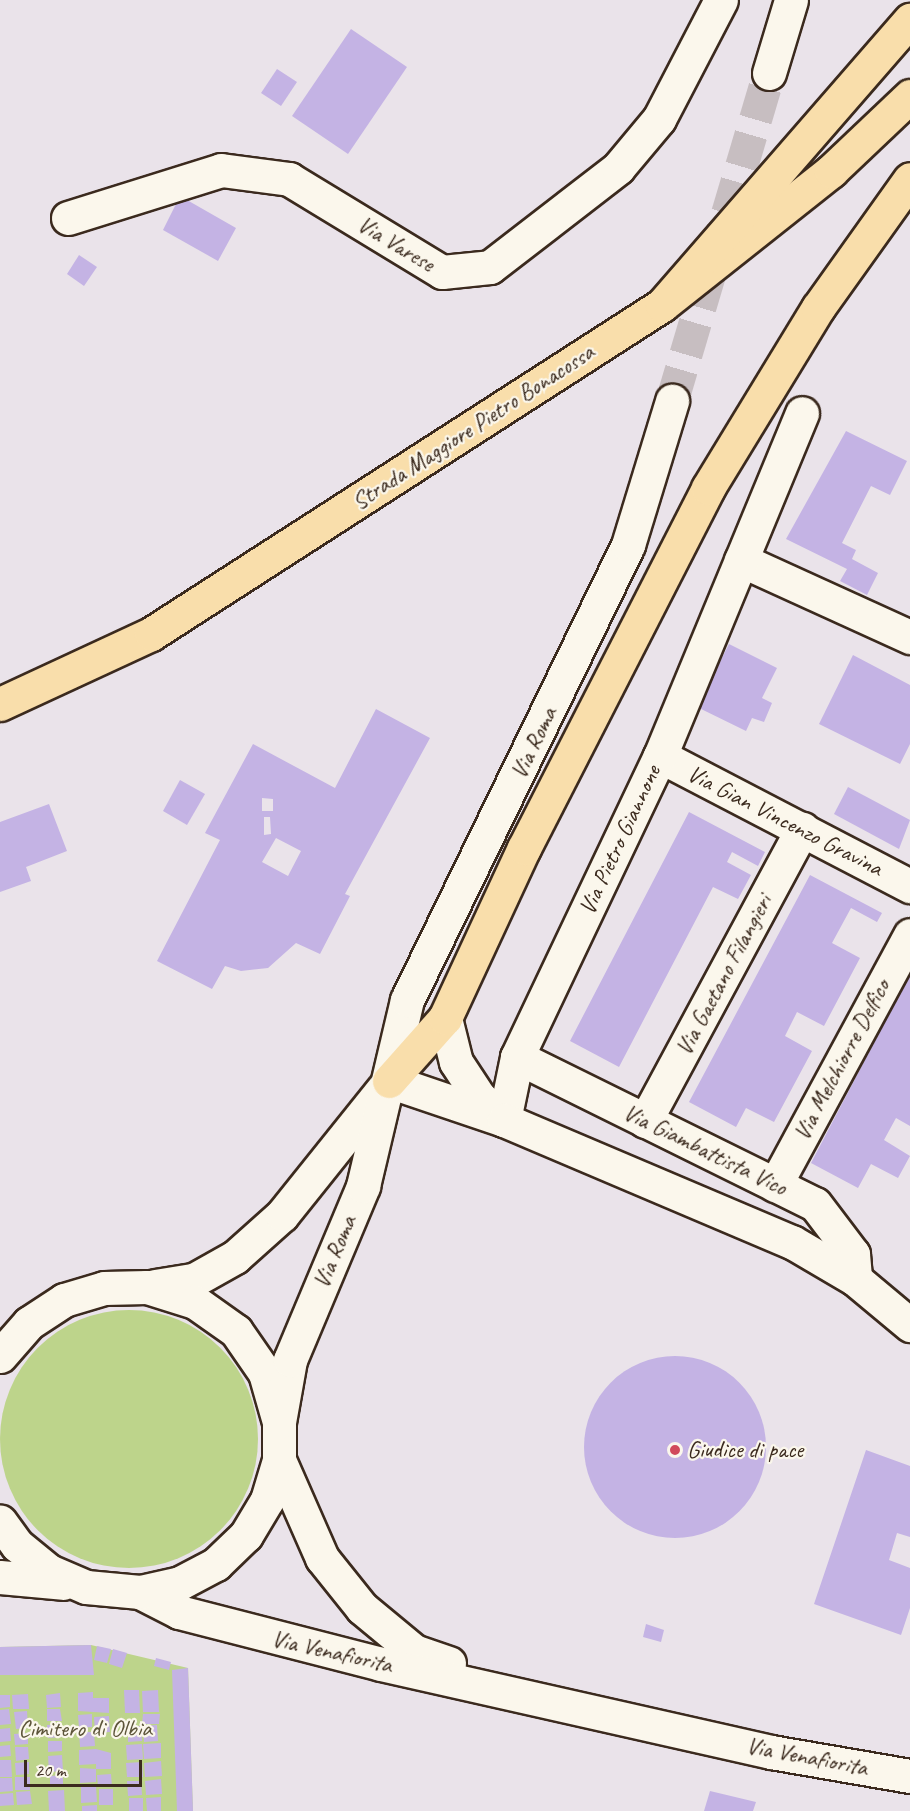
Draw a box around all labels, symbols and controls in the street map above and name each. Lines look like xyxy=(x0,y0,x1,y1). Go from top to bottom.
street label: Via Varese xyxy=(352,210,440,278)
street label: Strada Maggiore Pietro Bonacossa xyxy=(346,338,600,516)
street label: Via Roma xyxy=(504,703,564,783)
street label: Via Gian Vincenzo Gravina xyxy=(683,760,887,882)
street label: Via Pietro Giannone xyxy=(573,761,667,919)
street label: Via Gaetano Filangieri xyxy=(669,889,779,1061)
street label: Via Melchiorre Delfico xyxy=(787,975,897,1145)
street label: Via Giambattista Vico xyxy=(619,1098,791,1202)
street label: Via Roma xyxy=(307,1211,363,1293)
place label: Giudice di pace xyxy=(687,1436,804,1464)
marker: Giudice di pace xyxy=(668,1443,682,1457)
street label: Via Venafiorita xyxy=(270,1624,394,1680)
park label: Cimitero di Olbia xyxy=(18,1715,152,1743)
street label: Via Venafiorita xyxy=(745,1731,869,1783)
scale bar xyxy=(27,1748,146,1786)
text: 20 m xyxy=(35,1759,66,1781)

